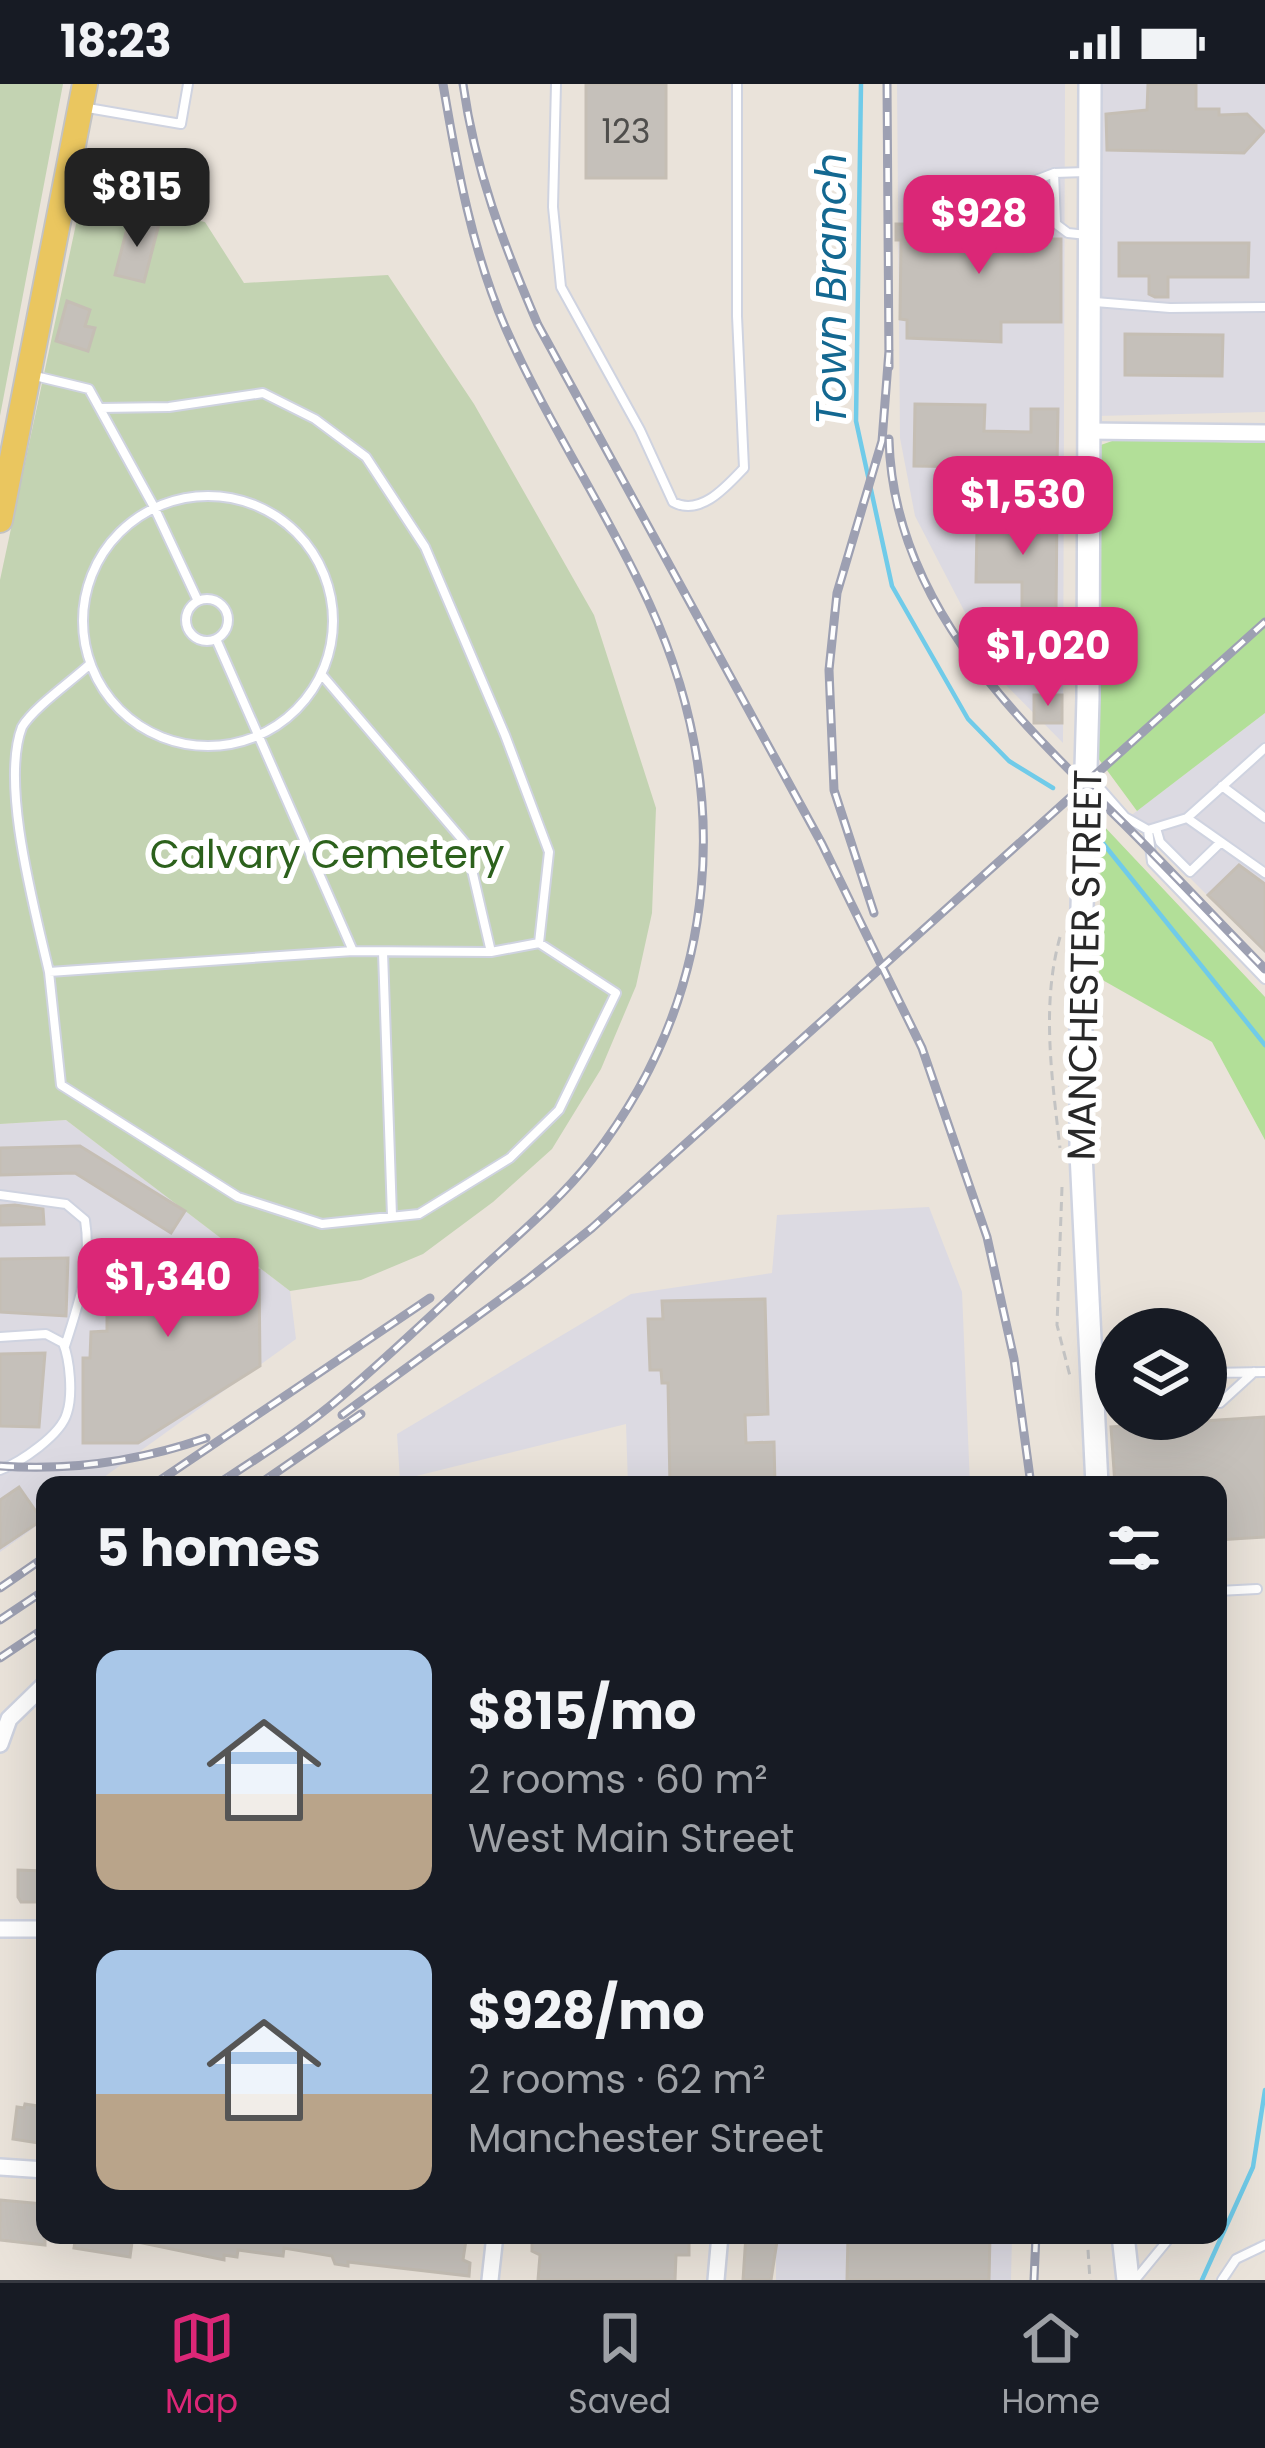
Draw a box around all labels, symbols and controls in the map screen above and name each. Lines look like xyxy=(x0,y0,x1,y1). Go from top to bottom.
text: 18:23 xyxy=(60,10,172,73)
house number: 123 xyxy=(602,108,650,155)
pin: $815 xyxy=(66,148,208,250)
water label: Town Branch xyxy=(802,153,861,425)
text: $815 xyxy=(92,159,182,214)
pin: $928 xyxy=(908,175,1050,277)
text: $928 xyxy=(930,186,1028,241)
pin: $1,530 xyxy=(925,456,1121,558)
text: $1,530 xyxy=(960,467,1086,522)
pin: $1,020 xyxy=(950,607,1146,709)
text: $1,020 xyxy=(986,618,1110,673)
street label: MANCHESTER STREET xyxy=(1054,769,1115,1161)
park label: Calvary Cemetery xyxy=(150,827,504,882)
pin: $1,340 xyxy=(70,1238,266,1340)
text: $1,340 xyxy=(105,1249,231,1304)
map controls xyxy=(1095,1308,1227,1440)
button: layers xyxy=(1095,1308,1227,1440)
text: 5 homes xyxy=(96,1512,321,1584)
icon: filters xyxy=(1101,1515,1167,1581)
text: $815/mo xyxy=(468,1675,697,1747)
icon: home xyxy=(192,1698,336,1842)
text: 2 rooms · 60 m² xyxy=(468,1752,768,1807)
text: West Main Street xyxy=(468,1811,794,1866)
text: $928/mo xyxy=(468,1975,705,2047)
icon: home xyxy=(192,1998,336,2142)
text: 2 rooms · 62 m² xyxy=(468,2052,766,2107)
text: Manchester Street xyxy=(468,2111,824,2166)
tab: Map xyxy=(165,2305,238,2427)
tab: Saved xyxy=(568,2305,671,2427)
tab: Home xyxy=(1001,2305,1100,2427)

